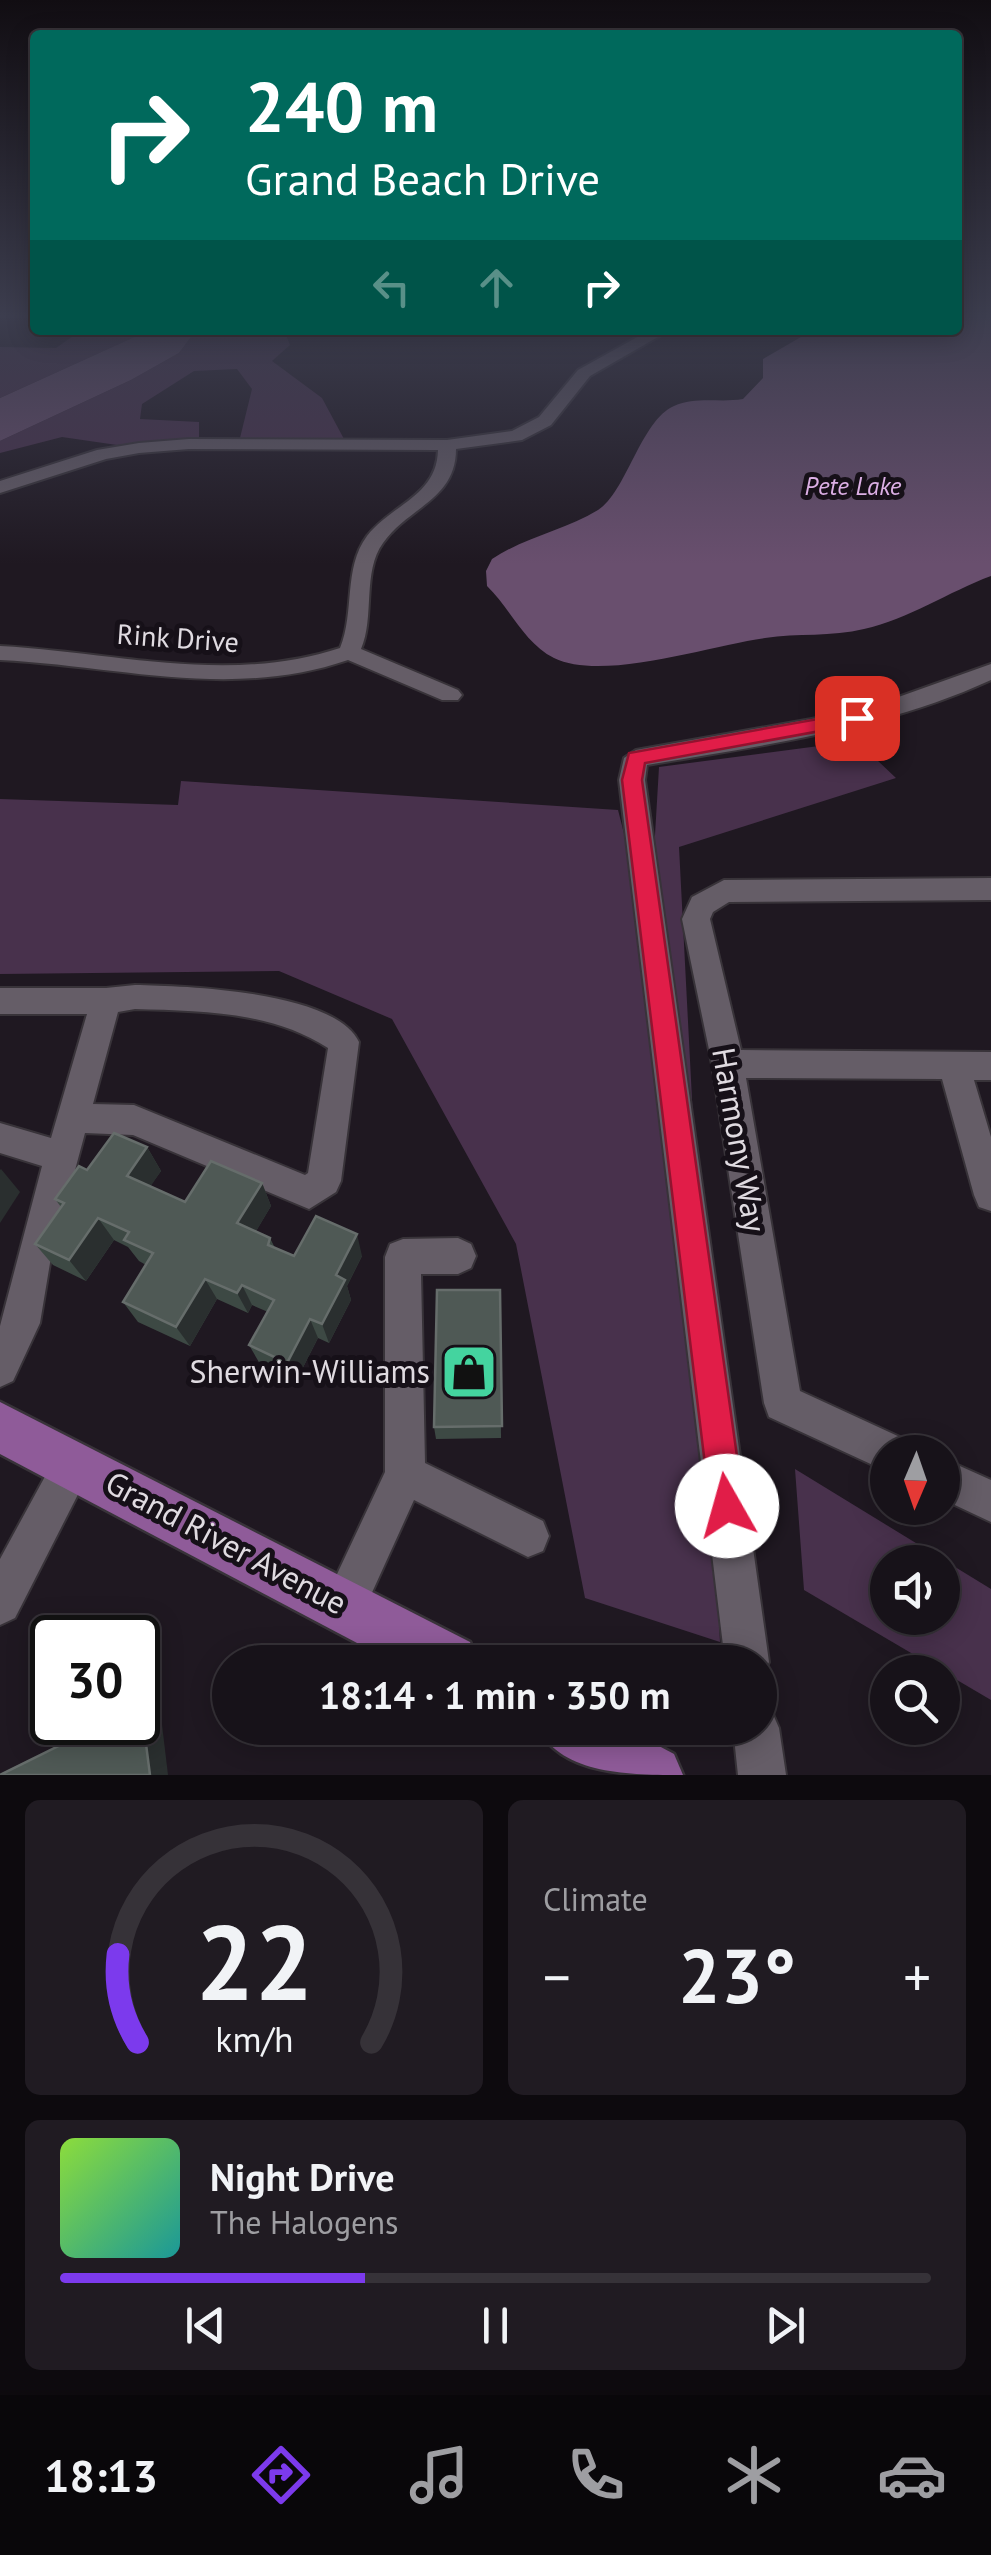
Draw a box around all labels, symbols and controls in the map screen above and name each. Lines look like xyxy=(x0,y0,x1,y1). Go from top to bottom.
text: 240 m xyxy=(245,61,438,151)
icon: right xyxy=(80,70,210,200)
text: Grand Beach Drive xyxy=(245,149,600,207)
icon: left xyxy=(364,260,419,315)
icon: ahead xyxy=(469,260,524,315)
icon: right xyxy=(574,260,629,315)
water label: Pete Lake xyxy=(805,470,902,502)
street label: Rink Drive xyxy=(116,615,240,660)
pin xyxy=(815,676,900,761)
icon: arrive xyxy=(830,691,885,746)
street label: Harmony Way xyxy=(703,1044,777,1235)
shop icon: Sherwin-Williams xyxy=(439,1342,499,1402)
place label: Sherwin-Williams xyxy=(190,1350,430,1392)
north arrow xyxy=(870,1435,960,1525)
map controls xyxy=(870,1435,960,1745)
position arrow xyxy=(675,1454,779,1558)
street label: Grand River Avenue xyxy=(99,1461,354,1623)
button: sound xyxy=(870,1545,960,1635)
speed limit sign: 30 xyxy=(30,1615,160,1745)
button: search xyxy=(870,1655,960,1745)
text: 18:14 · 1 min · 350 m xyxy=(319,1670,670,1719)
text: Climate xyxy=(543,1878,648,1920)
text: 22 xyxy=(195,1894,313,2029)
text: 23° xyxy=(678,1927,796,2024)
text: − xyxy=(543,1941,571,2012)
text: + xyxy=(903,1941,931,2012)
text: km/h xyxy=(215,2016,293,2062)
text: Night Drive xyxy=(210,2152,394,2201)
text: The Halogens xyxy=(210,2201,398,2243)
icon: previous xyxy=(178,2298,233,2353)
icon: pause xyxy=(468,2298,523,2353)
icon: next xyxy=(758,2298,813,2353)
icon: directions xyxy=(246,2440,316,2510)
icon: music xyxy=(404,2440,474,2510)
icon: phone xyxy=(561,2440,631,2510)
icon: climate xyxy=(719,2440,789,2510)
icon: car xyxy=(877,2440,947,2510)
text: 18:13 xyxy=(44,2446,158,2504)

